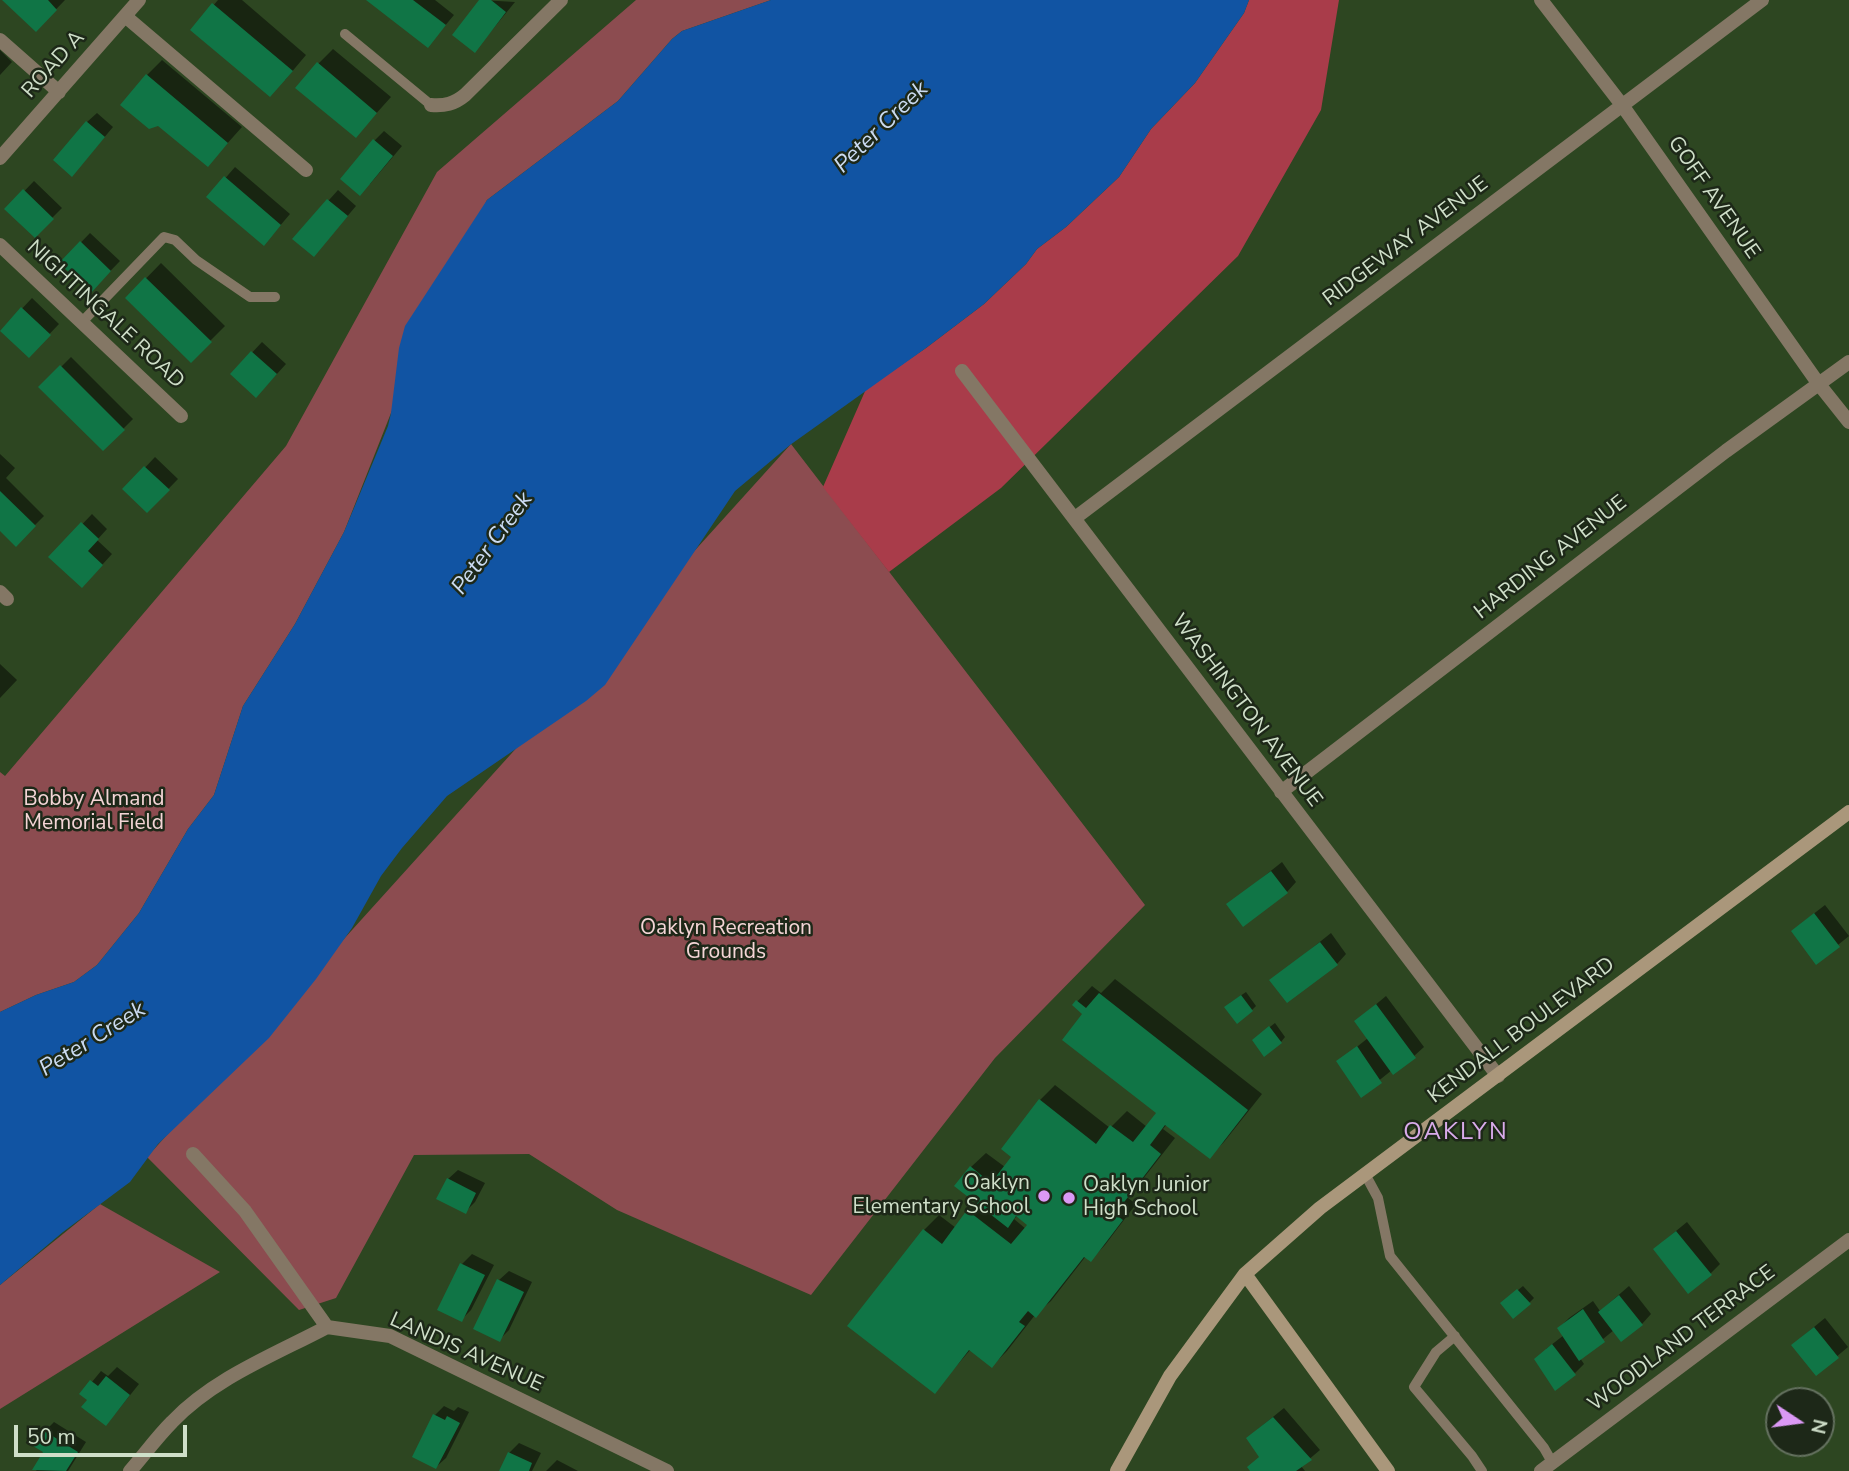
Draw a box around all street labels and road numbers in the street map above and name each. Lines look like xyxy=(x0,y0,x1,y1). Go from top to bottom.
street label: ROAD A xyxy=(17,26,91,104)
street label: GOFF AVENUE xyxy=(1661,132,1765,264)
street label: RIDGEWAY AVENUE xyxy=(1319,172,1493,312)
street label: NIGHTINGALE ROAD xyxy=(21,236,189,394)
street label: HARDING AVENUE xyxy=(1470,491,1632,625)
street label: WASHINGTON AVENUE xyxy=(1165,610,1327,812)
street label: KENDALL BOULEVARD xyxy=(1424,953,1620,1109)
street label: WOODLAND TERRACE xyxy=(1584,1260,1780,1418)
street label: LANDIS AVENUE xyxy=(385,1308,547,1398)

